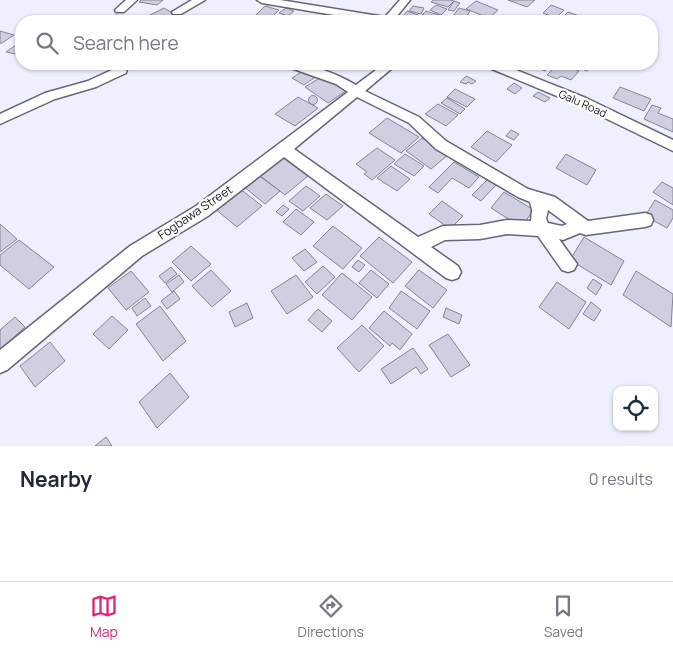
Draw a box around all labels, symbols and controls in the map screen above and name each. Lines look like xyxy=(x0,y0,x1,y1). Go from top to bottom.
search box xyxy=(15,15,658,70)
icon: search xyxy=(33,29,61,57)
text: Search here xyxy=(73,30,179,56)
street label: Galu Road xyxy=(557,86,609,120)
street label: Fogbawa Street xyxy=(154,181,236,243)
map controls xyxy=(613,386,658,431)
button: locate xyxy=(613,386,658,431)
text: Nearby xyxy=(20,465,92,493)
text: 0 results xyxy=(589,468,653,490)
tab: Map xyxy=(90,592,118,641)
tab: Directions xyxy=(298,592,364,641)
tab: Saved xyxy=(544,592,583,641)

